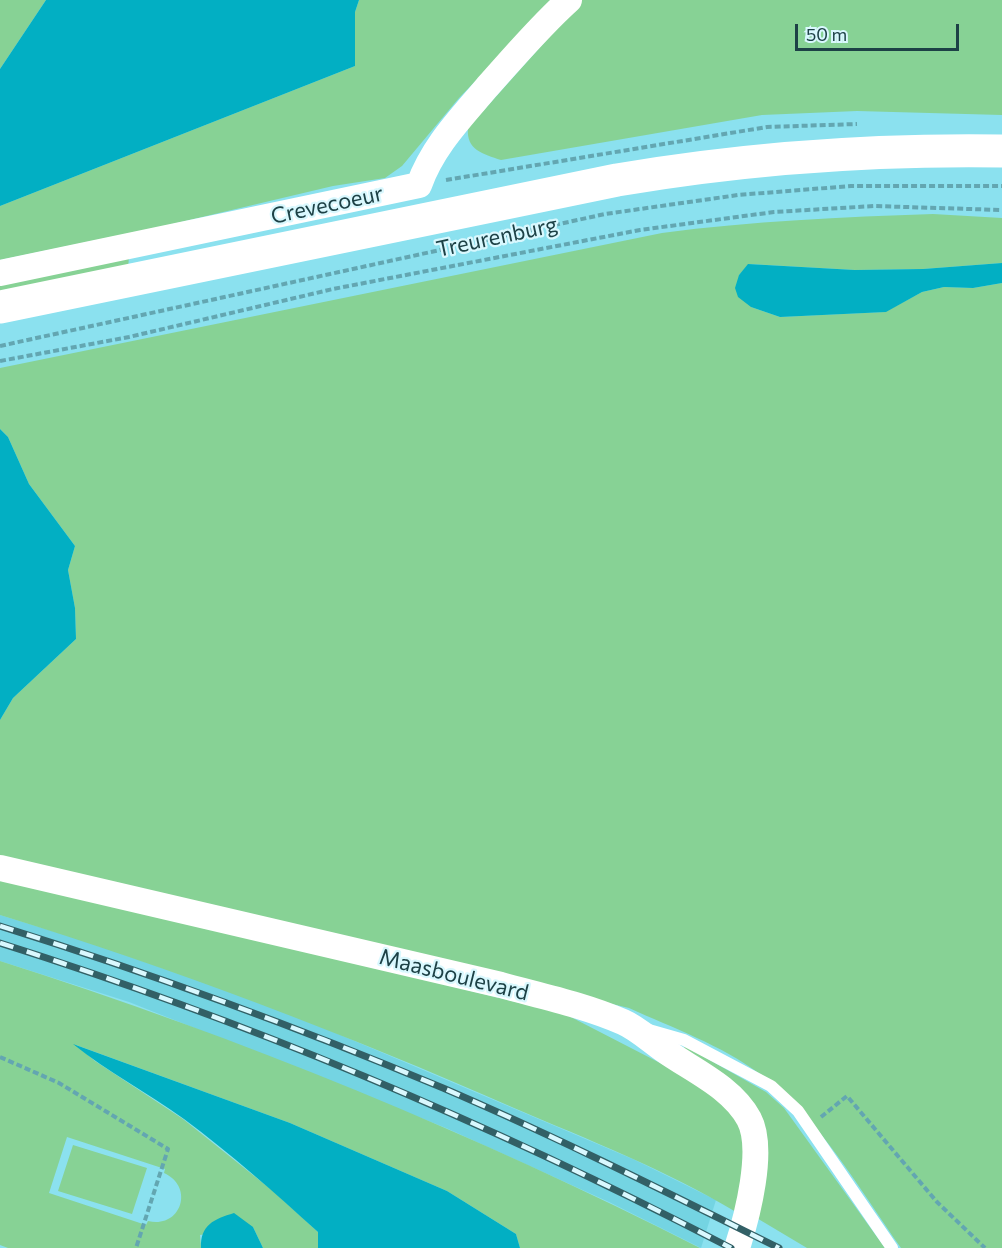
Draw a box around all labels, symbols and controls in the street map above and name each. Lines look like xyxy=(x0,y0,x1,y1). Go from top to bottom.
scale bar xyxy=(798,12,962,50)
text: 50 m xyxy=(806,23,847,45)
street label: Crevecoeur xyxy=(268,180,386,230)
street label: Treurenburg xyxy=(434,211,560,263)
street label: Maasboulevard xyxy=(377,944,531,1006)

